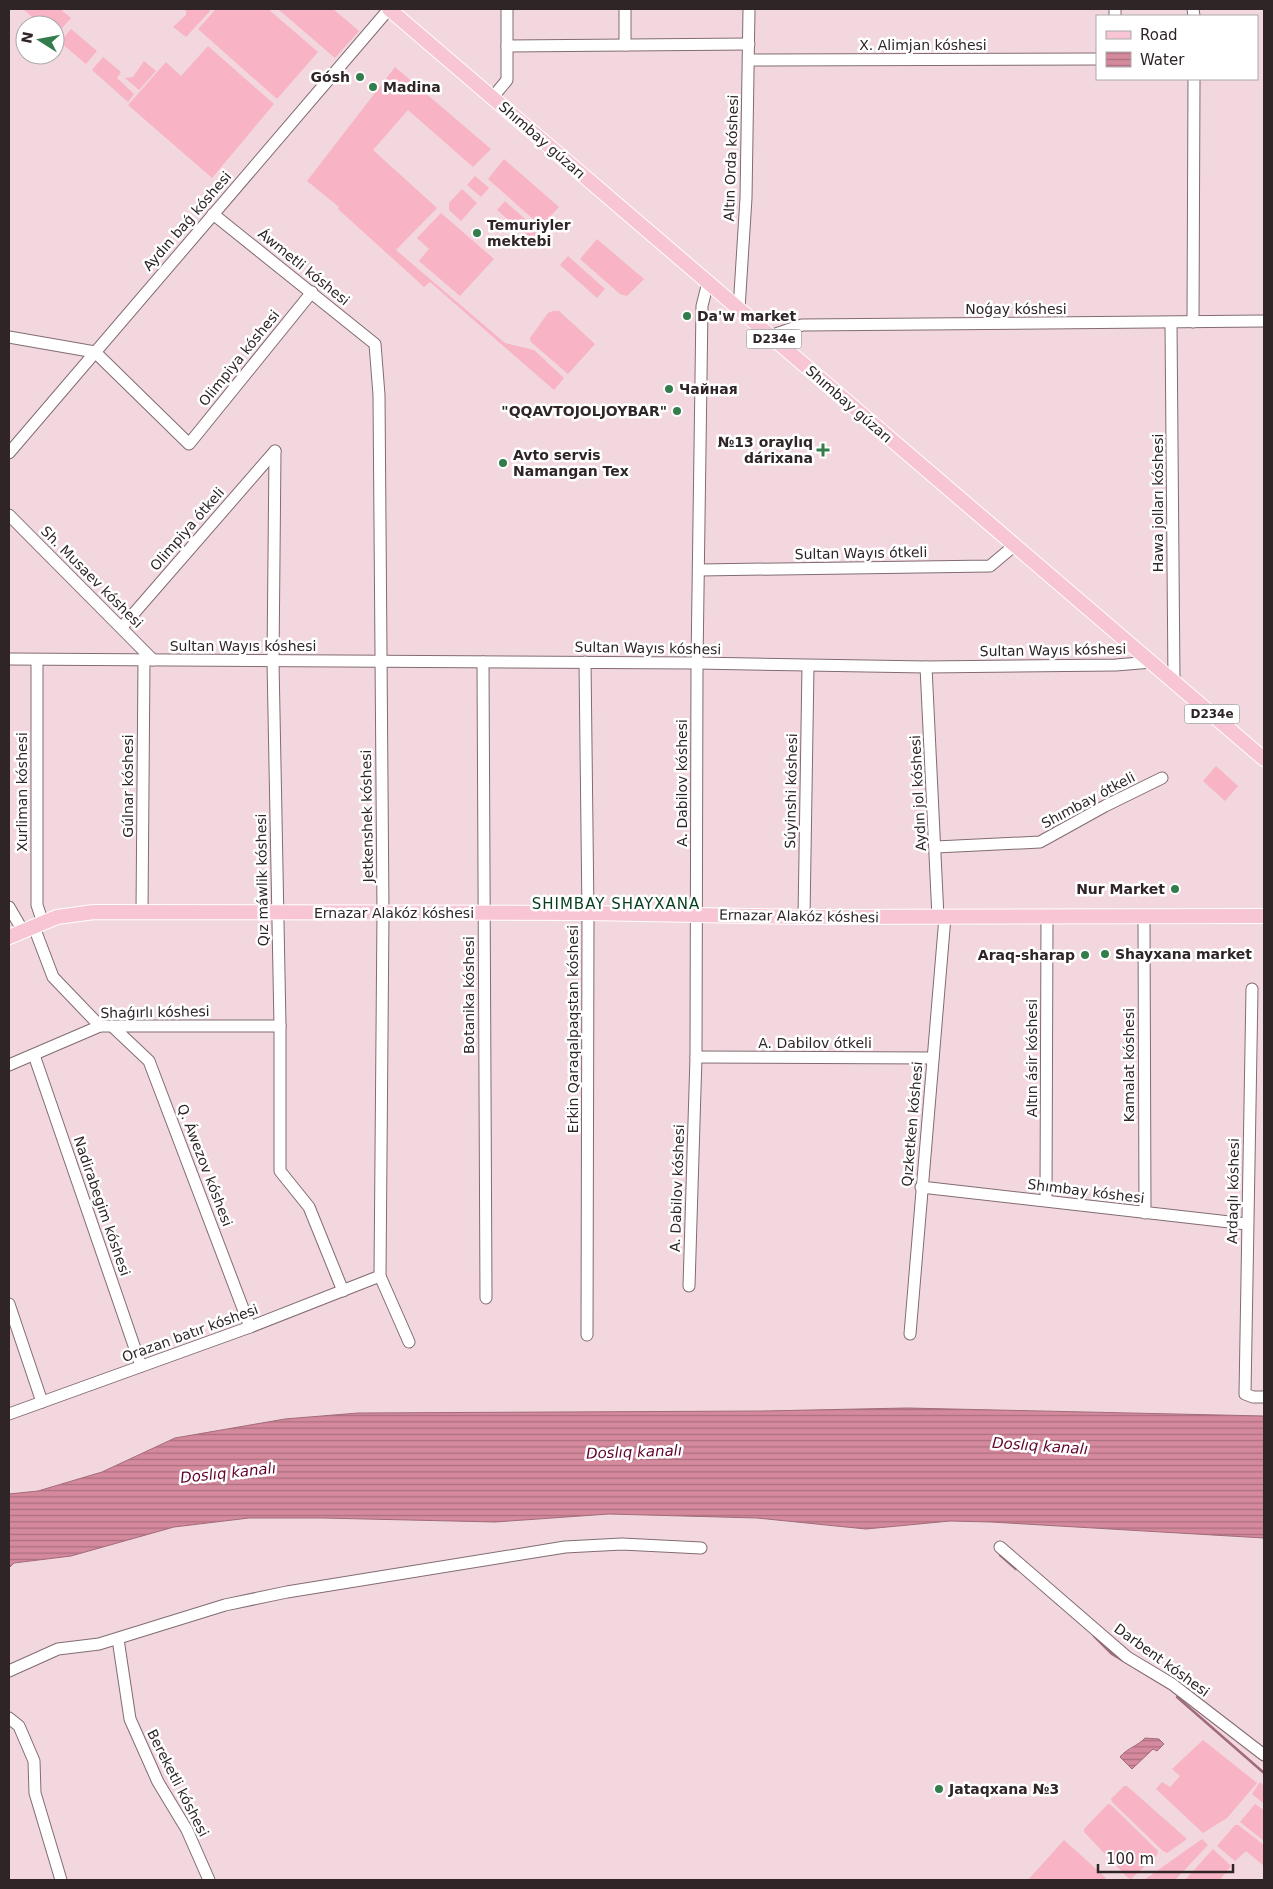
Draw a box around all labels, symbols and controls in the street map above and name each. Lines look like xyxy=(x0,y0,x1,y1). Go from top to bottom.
north arrow xyxy=(15,15,65,65)
legend xyxy=(1096,15,1258,80)
text: Road xyxy=(1140,26,1178,44)
text: N xyxy=(18,30,36,45)
street label: X. Alimjan kóshesi xyxy=(859,37,987,53)
text: Water xyxy=(1140,51,1185,69)
place label: Gósh xyxy=(311,69,350,85)
marker: Gósh xyxy=(354,71,366,83)
place label: Madina xyxy=(383,79,441,95)
marker: Madina xyxy=(367,81,379,93)
street label: Altın Orda kóshesi xyxy=(721,94,741,222)
street label: Shımbay gúzarı xyxy=(496,98,588,182)
street label: Aydın baǵ kóshesi xyxy=(140,168,234,274)
place label: Temuriyler mektebi xyxy=(487,217,571,249)
street label: Áwmetli kóshesi xyxy=(255,225,353,309)
marker: Temuriyler mektebi xyxy=(471,227,483,239)
street label: Noǵay kóshesi xyxy=(965,301,1067,317)
street label: Olimpiya kóshesi xyxy=(195,307,283,409)
place label: Da'w market xyxy=(697,308,797,324)
marker: Da'w market xyxy=(681,310,693,322)
road number: D234e xyxy=(746,329,802,348)
street label: Shımbay gúzarı xyxy=(803,362,895,446)
place label: Чайная xyxy=(679,381,738,397)
marker: Чайная xyxy=(663,383,675,395)
place label: "QQAVTOJOLJOYBAR" xyxy=(501,403,667,419)
marker: "QQAVTOJOLJOYBAR" xyxy=(671,405,683,417)
place label: №13 oraylıq dárixana xyxy=(718,434,813,466)
street label: Hawa jolları kóshesi xyxy=(1150,434,1166,572)
marker: №13 oraylıq dárixana xyxy=(817,444,829,456)
place label: Avto servis Namangan Tex xyxy=(513,447,629,479)
marker: Avto servis Namangan Tex xyxy=(497,457,509,469)
street label: Olimpiya ótkeli xyxy=(147,484,227,574)
street label: Sh. Musaev kóshesi xyxy=(38,523,146,631)
street label: Sultan Wayıs ótkeli xyxy=(795,544,927,562)
street label: Sultan Wayıs kóshesi xyxy=(170,638,316,654)
street label: Sultan Wayıs kóshesi xyxy=(575,639,721,657)
street label: Sultan Wayıs kóshesi xyxy=(980,641,1126,659)
road number: D234e xyxy=(1184,704,1240,724)
street label: A. Dabilov kóshesi xyxy=(674,719,690,847)
street label: Xurliman kóshesi xyxy=(14,732,30,852)
street label: Súyinshi kóshesi xyxy=(782,733,800,849)
street label: Gúlnar kóshesi xyxy=(120,734,136,838)
street label: Aydın jol kóshesi xyxy=(907,735,929,851)
street label: Jetkenshek kóshesi xyxy=(358,749,376,884)
street label: Shımbay ótkeli xyxy=(1039,769,1137,831)
street label: Qız máwlik kóshesi xyxy=(253,813,271,947)
place label: Nur Market xyxy=(1076,881,1165,897)
marker: Nur Market xyxy=(1169,883,1181,895)
district label: SHIMBAY SHAYXANA xyxy=(532,895,700,913)
street label: Ernazar Alakóz kóshesi xyxy=(314,905,474,921)
street label: Ernazar Alakóz kóshesi xyxy=(719,907,879,925)
street label: Erkin Qaraqalpaqstan kóshesi xyxy=(565,925,581,1133)
street label: Botanika kóshesi xyxy=(461,936,477,1054)
place label: Shayxana market xyxy=(1115,946,1252,962)
place label: Araq-sharap xyxy=(978,947,1075,963)
marker: Shayxana market xyxy=(1099,948,1111,960)
marker: Araq-sharap xyxy=(1079,949,1091,961)
street label: Altın ásir kóshesi xyxy=(1024,999,1040,1117)
street label: Shaǵırlı kóshesi xyxy=(100,1003,210,1021)
street label: Kamalat kóshesi xyxy=(1121,1008,1137,1122)
street label: A. Dabilov ótkeli xyxy=(758,1035,872,1051)
street label: Qızketken kóshesi xyxy=(899,1061,925,1187)
street label: Q. Áwezov kóshesi xyxy=(174,1102,236,1228)
street label: A. Dabilov kóshesi xyxy=(667,1124,687,1252)
street label: Nadirabegim kóshesi xyxy=(71,1134,133,1278)
street label: Ardaqlı kóshesi xyxy=(1224,1138,1242,1244)
street label: Shımbay kóshesi xyxy=(1027,1176,1145,1206)
street label: Orazan batır kóshesi xyxy=(120,1301,260,1365)
water label: Doslıq kanalı xyxy=(991,1434,1089,1458)
water label: Doslıq kanalı xyxy=(586,1441,682,1463)
water label: Doslıq kanalı xyxy=(179,1459,277,1487)
street label: Darbent kóshesi xyxy=(1111,1620,1213,1700)
street label: Bereketli kóshesi xyxy=(144,1727,212,1839)
place label: Jataqxana №3 xyxy=(948,1781,1059,1797)
marker: Jataqxana №3 xyxy=(933,1783,945,1795)
scale bar xyxy=(1098,1842,1233,1874)
text: 100 m xyxy=(1106,1850,1154,1868)

